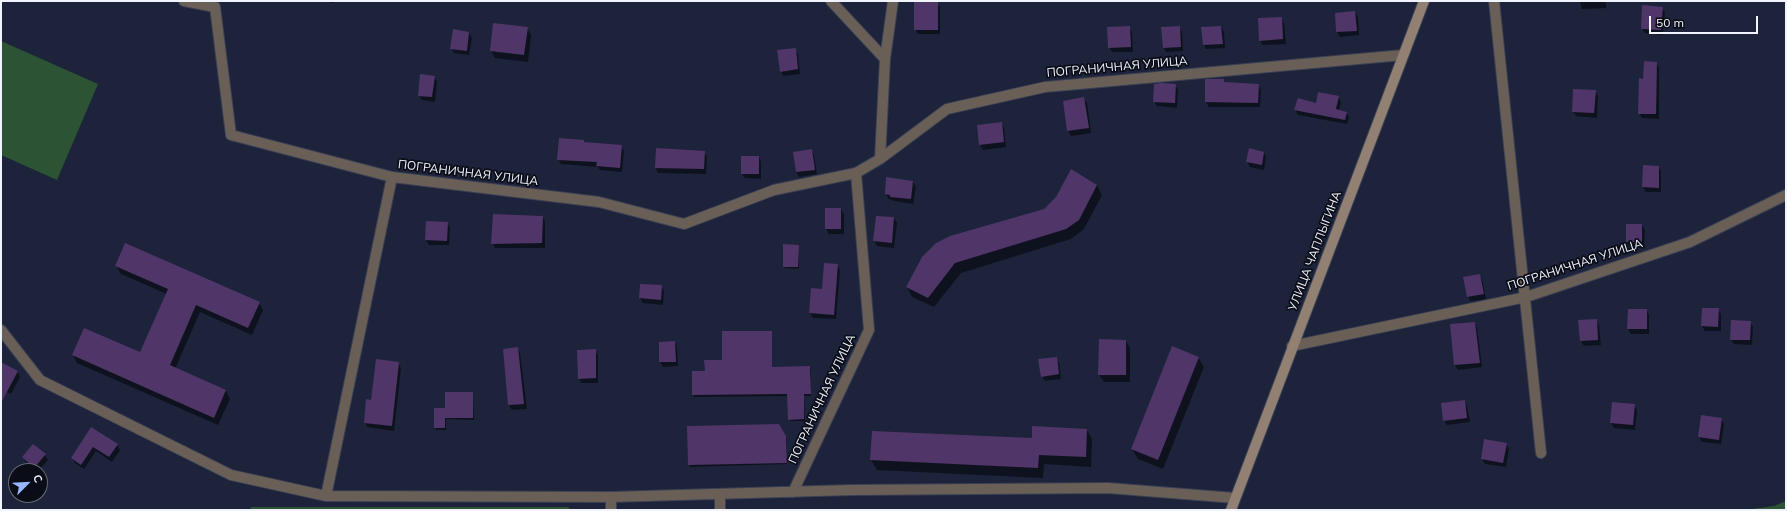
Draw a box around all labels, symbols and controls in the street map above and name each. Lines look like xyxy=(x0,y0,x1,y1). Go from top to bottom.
scale bar xyxy=(1651,8,1760,34)
text: 50 m xyxy=(1656,15,1684,30)
street label: ПОГРАНИЧНАЯ УЛИЦА xyxy=(1046,54,1188,80)
street label: ПОГРАНИЧНАЯ УЛИЦА xyxy=(397,157,539,189)
street label: УЛИЦА ЧАПЛЫГИНА xyxy=(1285,189,1345,313)
street label: ПОГРАНИЧНАЯ УЛИЦА xyxy=(1506,236,1644,294)
street label: ПОГРАНИЧНАЯ УЛИЦА xyxy=(786,332,858,466)
north arrow xyxy=(8,463,48,503)
text: С xyxy=(30,472,46,485)

